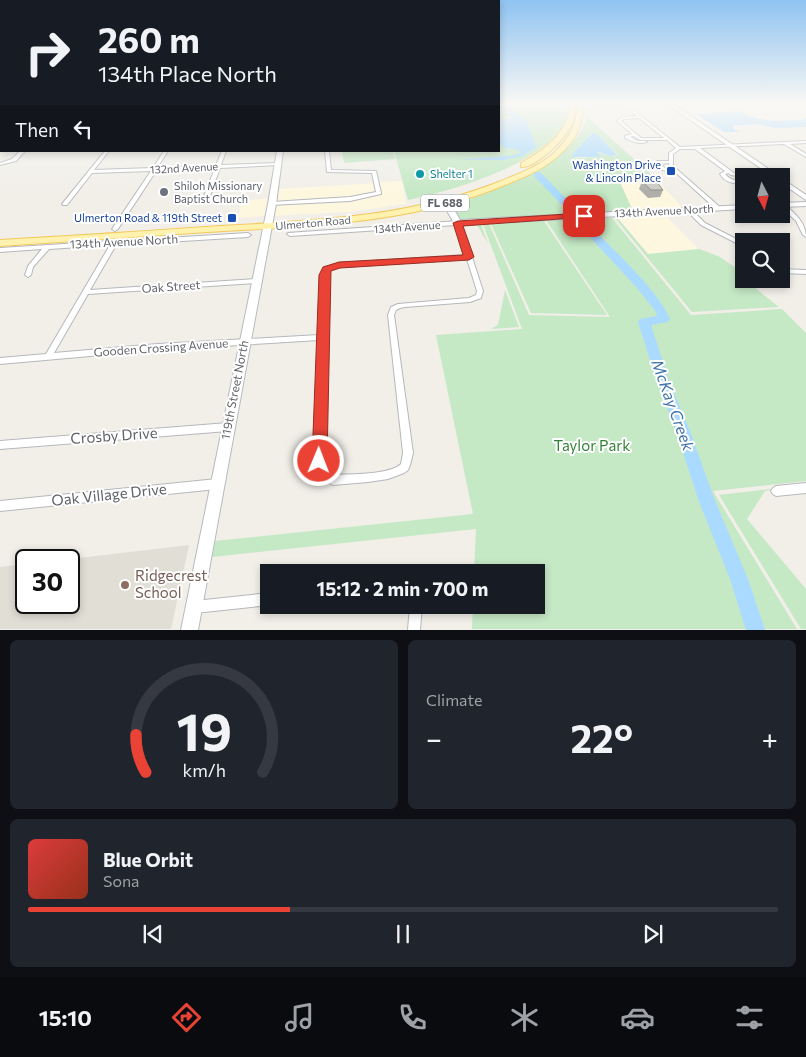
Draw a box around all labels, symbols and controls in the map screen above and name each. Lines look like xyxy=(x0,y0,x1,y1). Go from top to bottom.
text: 260 m xyxy=(98,17,200,60)
icon: right xyxy=(15,20,80,85)
text: 134th Place North xyxy=(98,60,277,87)
icon: left xyxy=(69,115,97,143)
text: Then xyxy=(15,118,59,141)
place label: Washington Drive & Lincoln Place xyxy=(572,158,661,184)
street label: 132nd Avenue xyxy=(149,159,219,176)
marker: Washington Drive & Lincoln Place xyxy=(665,165,677,177)
place label: Shelter 1 xyxy=(430,167,473,180)
marker: Shelter 1 xyxy=(414,168,426,180)
north arrow xyxy=(735,168,790,222)
map controls xyxy=(735,168,790,288)
place label: Shiloh Missionary Baptist Church xyxy=(174,179,263,205)
marker: Shiloh Missionary Baptist Church xyxy=(158,186,170,198)
road number: FL 688 xyxy=(421,194,469,212)
pin xyxy=(563,195,605,237)
street label: 134th Avenue North xyxy=(614,201,714,220)
icon: arrive xyxy=(570,202,598,230)
place label: Ulmerton Road & 119th Street xyxy=(74,211,222,224)
marker: Ulmerton Road & 119th Street xyxy=(226,212,238,224)
street label: Ulmerton Road xyxy=(275,213,351,232)
street label: 134th Avenue xyxy=(373,218,441,235)
street label: 134th Avenue North xyxy=(69,231,178,251)
button: search xyxy=(735,233,790,288)
street label: Oak Street xyxy=(141,277,201,295)
street label: Gooden Crossing Avenue xyxy=(93,335,229,359)
street label: 119th Street North xyxy=(218,339,250,441)
water label: McKay Creek xyxy=(648,357,699,453)
street label: Crosby Drive xyxy=(70,423,158,447)
position arrow xyxy=(292,434,344,486)
park label: Taylor Park xyxy=(554,436,630,454)
street label: Oak Village Drive xyxy=(50,479,167,509)
speed limit sign: 30 xyxy=(15,549,80,614)
place label: Ridgecrest School xyxy=(135,566,207,601)
text: 15:12 · 2 min · 700 m xyxy=(317,577,488,600)
marker: Ridgecrest School xyxy=(119,579,131,591)
text: Climate xyxy=(426,690,482,709)
text: 19 xyxy=(176,698,232,762)
text: 22° xyxy=(570,714,633,761)
text: − xyxy=(426,721,442,755)
text: + xyxy=(762,721,778,755)
text: km/h xyxy=(182,759,226,781)
text: Blue Orbit xyxy=(103,848,193,871)
text: Sona xyxy=(103,871,139,890)
icon: previous xyxy=(139,920,167,948)
icon: pause xyxy=(389,920,417,948)
icon: next xyxy=(639,920,667,948)
icon: directions xyxy=(169,1000,204,1035)
icon: music xyxy=(282,1000,317,1035)
icon: phone xyxy=(395,1000,430,1035)
icon: climate xyxy=(507,1000,542,1035)
icon: car xyxy=(620,1000,655,1035)
icon: filters xyxy=(732,1000,767,1035)
text: 15:10 xyxy=(39,1004,92,1031)

